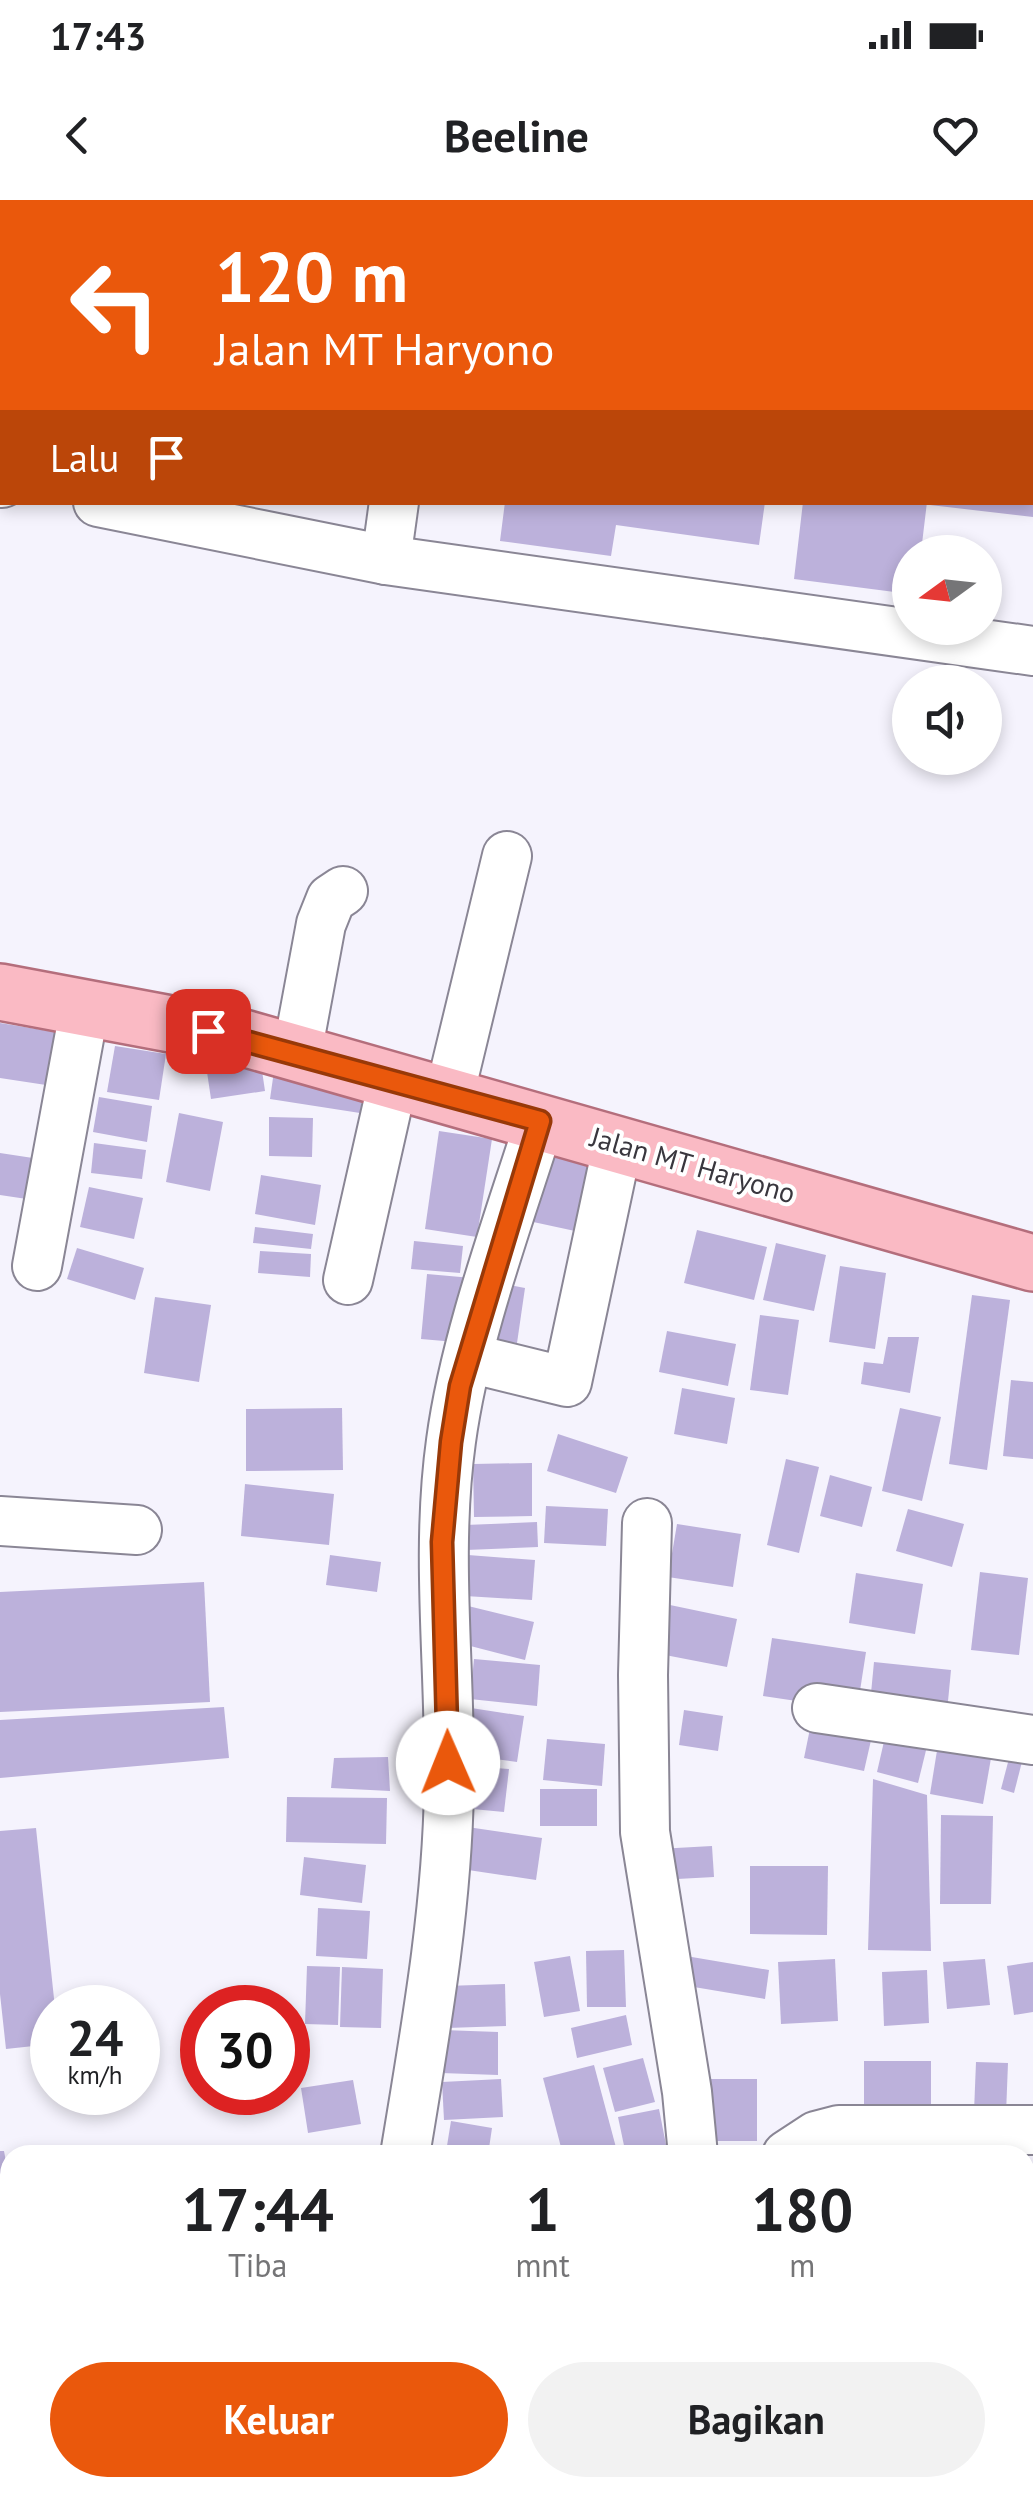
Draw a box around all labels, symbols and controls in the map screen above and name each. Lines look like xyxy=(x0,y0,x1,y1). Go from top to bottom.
text: 17:43 xyxy=(50,11,146,60)
text: Beeline xyxy=(444,106,589,164)
icon: back xyxy=(50,108,105,163)
icon: heart xyxy=(928,108,983,163)
text: 120 m xyxy=(215,231,408,321)
icon: left xyxy=(50,240,180,370)
text: Jalan MT Haryono xyxy=(215,319,554,377)
icon: arrive xyxy=(139,430,194,485)
text: Lalu xyxy=(50,433,119,482)
north arrow xyxy=(892,535,1002,645)
map controls xyxy=(892,535,1002,775)
button: sound xyxy=(892,665,1002,775)
pin xyxy=(166,989,251,1074)
icon: arrive xyxy=(181,1004,236,1059)
street label: Jalan MT Haryono xyxy=(586,1117,800,1211)
position arrow xyxy=(396,1711,500,1815)
speed limit sign: 30 xyxy=(180,1985,310,2115)
text: 24 xyxy=(67,2005,123,2070)
text: km/h xyxy=(68,2059,122,2091)
text: 17:44 xyxy=(182,2170,334,2248)
text: 1 xyxy=(526,2170,560,2248)
text: 180 xyxy=(751,2170,853,2248)
text: Tiba xyxy=(228,2244,287,2286)
text: mnt xyxy=(515,2244,570,2286)
text: m xyxy=(789,2244,815,2286)
button: Keluar xyxy=(50,2362,508,2477)
button: Bagikan xyxy=(528,2362,985,2477)

